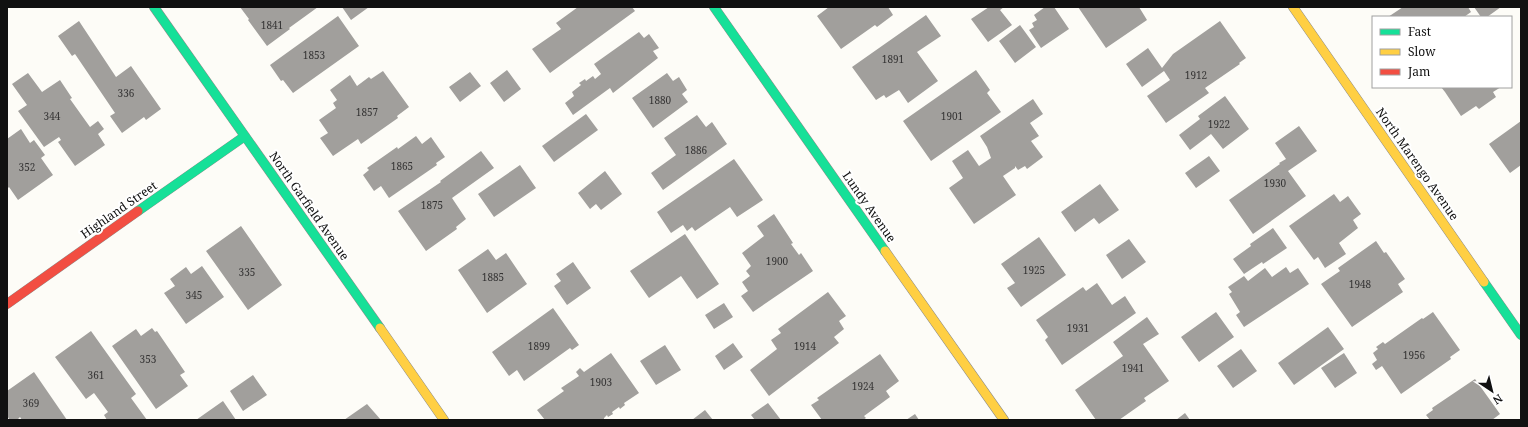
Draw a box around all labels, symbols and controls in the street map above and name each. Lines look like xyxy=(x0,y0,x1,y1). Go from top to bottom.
legend xyxy=(1372,16,1512,88)
house number: 1841 xyxy=(261,18,283,32)
text: Fast xyxy=(1408,23,1431,40)
text: Slow xyxy=(1408,43,1436,60)
house number: 1853 xyxy=(303,48,326,62)
house number: 1891 xyxy=(882,52,904,66)
text: Jam xyxy=(1407,63,1430,80)
house number: 1912 xyxy=(1185,68,1207,82)
house number: 336 xyxy=(118,86,135,100)
house number: 1880 xyxy=(649,93,672,107)
street label: North Marengo Avenue xyxy=(1372,104,1463,223)
house number: 1857 xyxy=(356,105,379,119)
house number: 344 xyxy=(44,109,61,123)
house number: 1901 xyxy=(941,109,963,123)
house number: 1922 xyxy=(1208,117,1230,131)
house number: 1886 xyxy=(685,143,708,157)
street label: North Garfield Avenue xyxy=(265,148,353,263)
house number: 1865 xyxy=(391,159,413,173)
house number: 352 xyxy=(19,160,35,174)
street label: Lundy Avenue xyxy=(839,168,900,246)
house number: 1930 xyxy=(1264,176,1287,190)
street label: Highland Street xyxy=(77,177,160,242)
house number: 1875 xyxy=(421,198,443,212)
house number: 1900 xyxy=(766,254,789,268)
house number: 1925 xyxy=(1023,263,1045,277)
house number: 335 xyxy=(239,265,255,279)
house number: 1885 xyxy=(482,270,504,284)
house number: 1948 xyxy=(1349,277,1372,291)
house number: 345 xyxy=(186,288,202,302)
house number: 1931 xyxy=(1067,321,1089,335)
house number: 1899 xyxy=(528,339,550,353)
house number: 1914 xyxy=(794,339,817,353)
house number: 1956 xyxy=(1403,348,1426,362)
house number: 353 xyxy=(140,352,157,366)
house number: 1941 xyxy=(1122,361,1144,375)
house number: 361 xyxy=(88,368,104,382)
north arrow xyxy=(1472,371,1512,411)
house number: 1903 xyxy=(590,375,613,389)
house number: 1924 xyxy=(852,379,875,393)
text: N xyxy=(1490,391,1506,408)
house number: 369 xyxy=(23,396,39,410)

